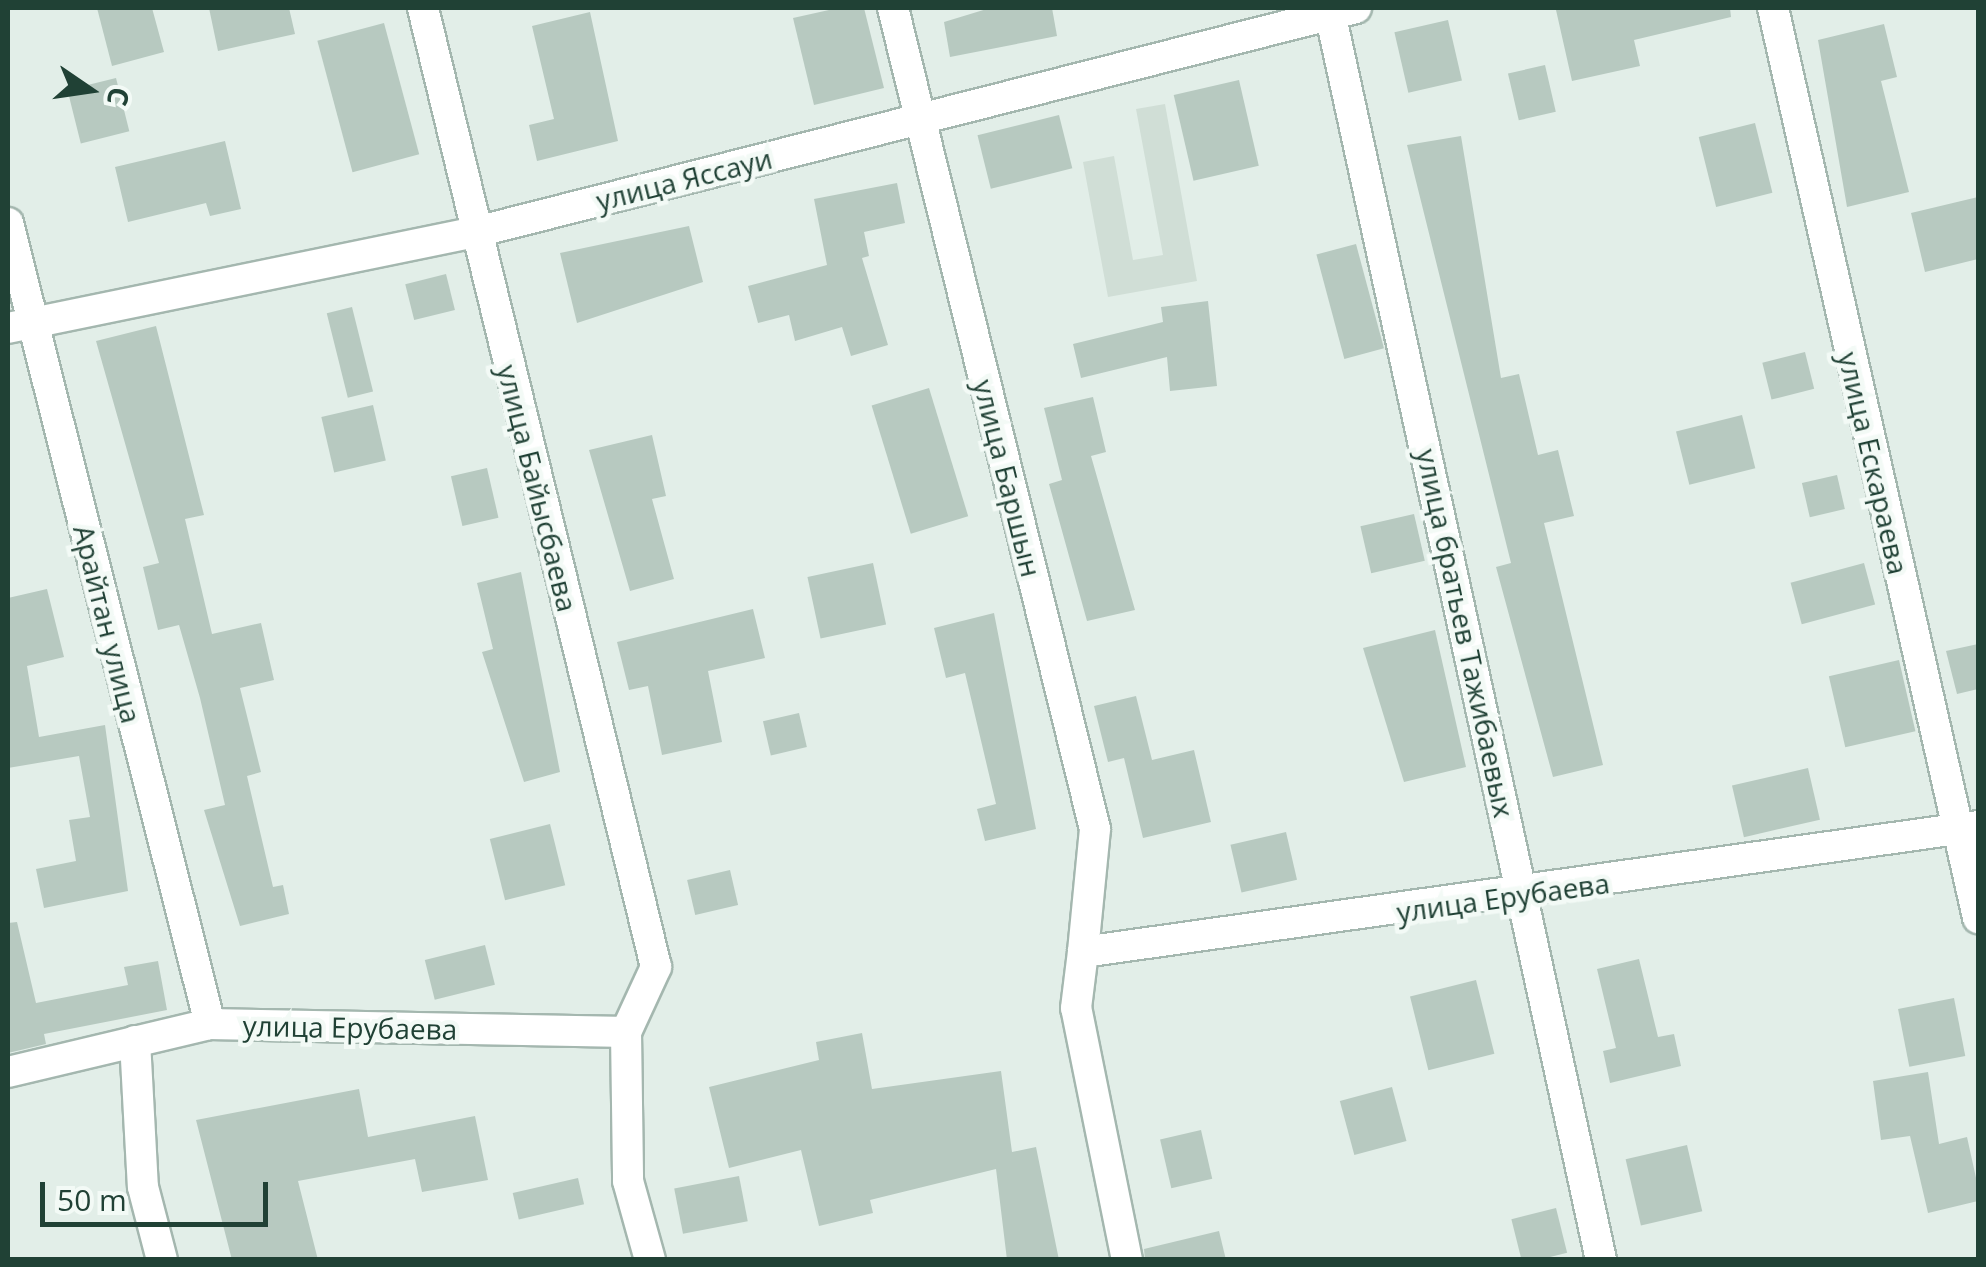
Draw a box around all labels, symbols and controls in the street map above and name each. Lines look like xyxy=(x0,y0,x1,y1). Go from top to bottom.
north arrow xyxy=(40,40,140,140)
text: С xyxy=(99,84,140,110)
street label: улица Яссауи xyxy=(593,141,775,217)
street label: улица Ескараева xyxy=(1832,349,1916,577)
street label: улица Байысбаева xyxy=(491,361,585,615)
street label: улица Баршын xyxy=(967,376,1049,580)
street label: улица братьев Тажибаевых xyxy=(1410,446,1522,820)
street label: Арайтан улица xyxy=(67,522,149,726)
street label: улица Ерубаева xyxy=(1394,865,1612,929)
street label: улица Ерубаева xyxy=(242,1008,458,1046)
scale bar xyxy=(45,1162,272,1224)
text: 50 m xyxy=(57,1179,127,1220)

